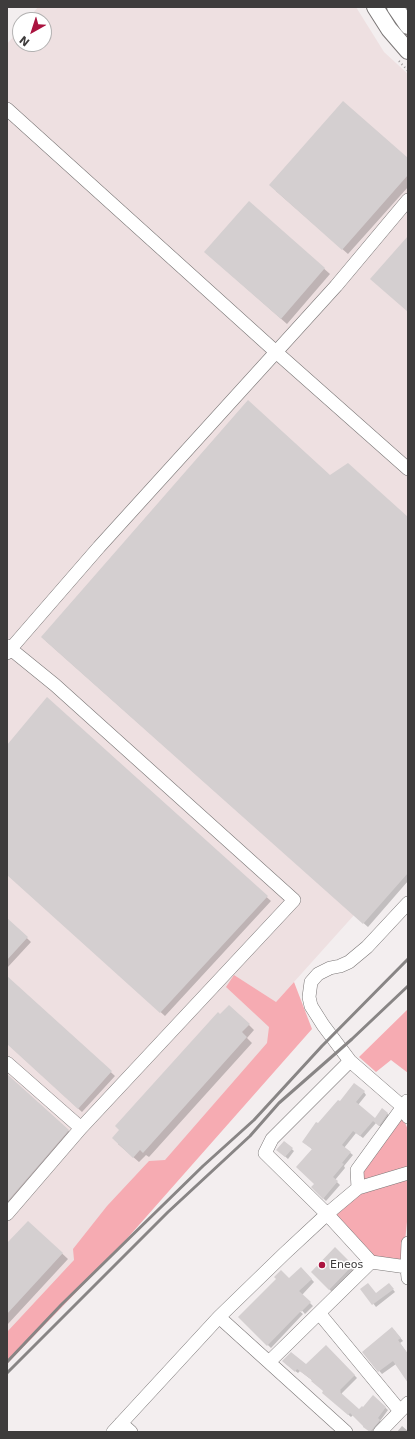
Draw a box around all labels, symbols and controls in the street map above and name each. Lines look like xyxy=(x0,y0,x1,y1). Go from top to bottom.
north arrow xyxy=(12,12,52,52)
text: N xyxy=(17,33,32,49)
place label: Eneos xyxy=(330,1258,363,1272)
marker: Eneos xyxy=(317,1260,327,1270)

